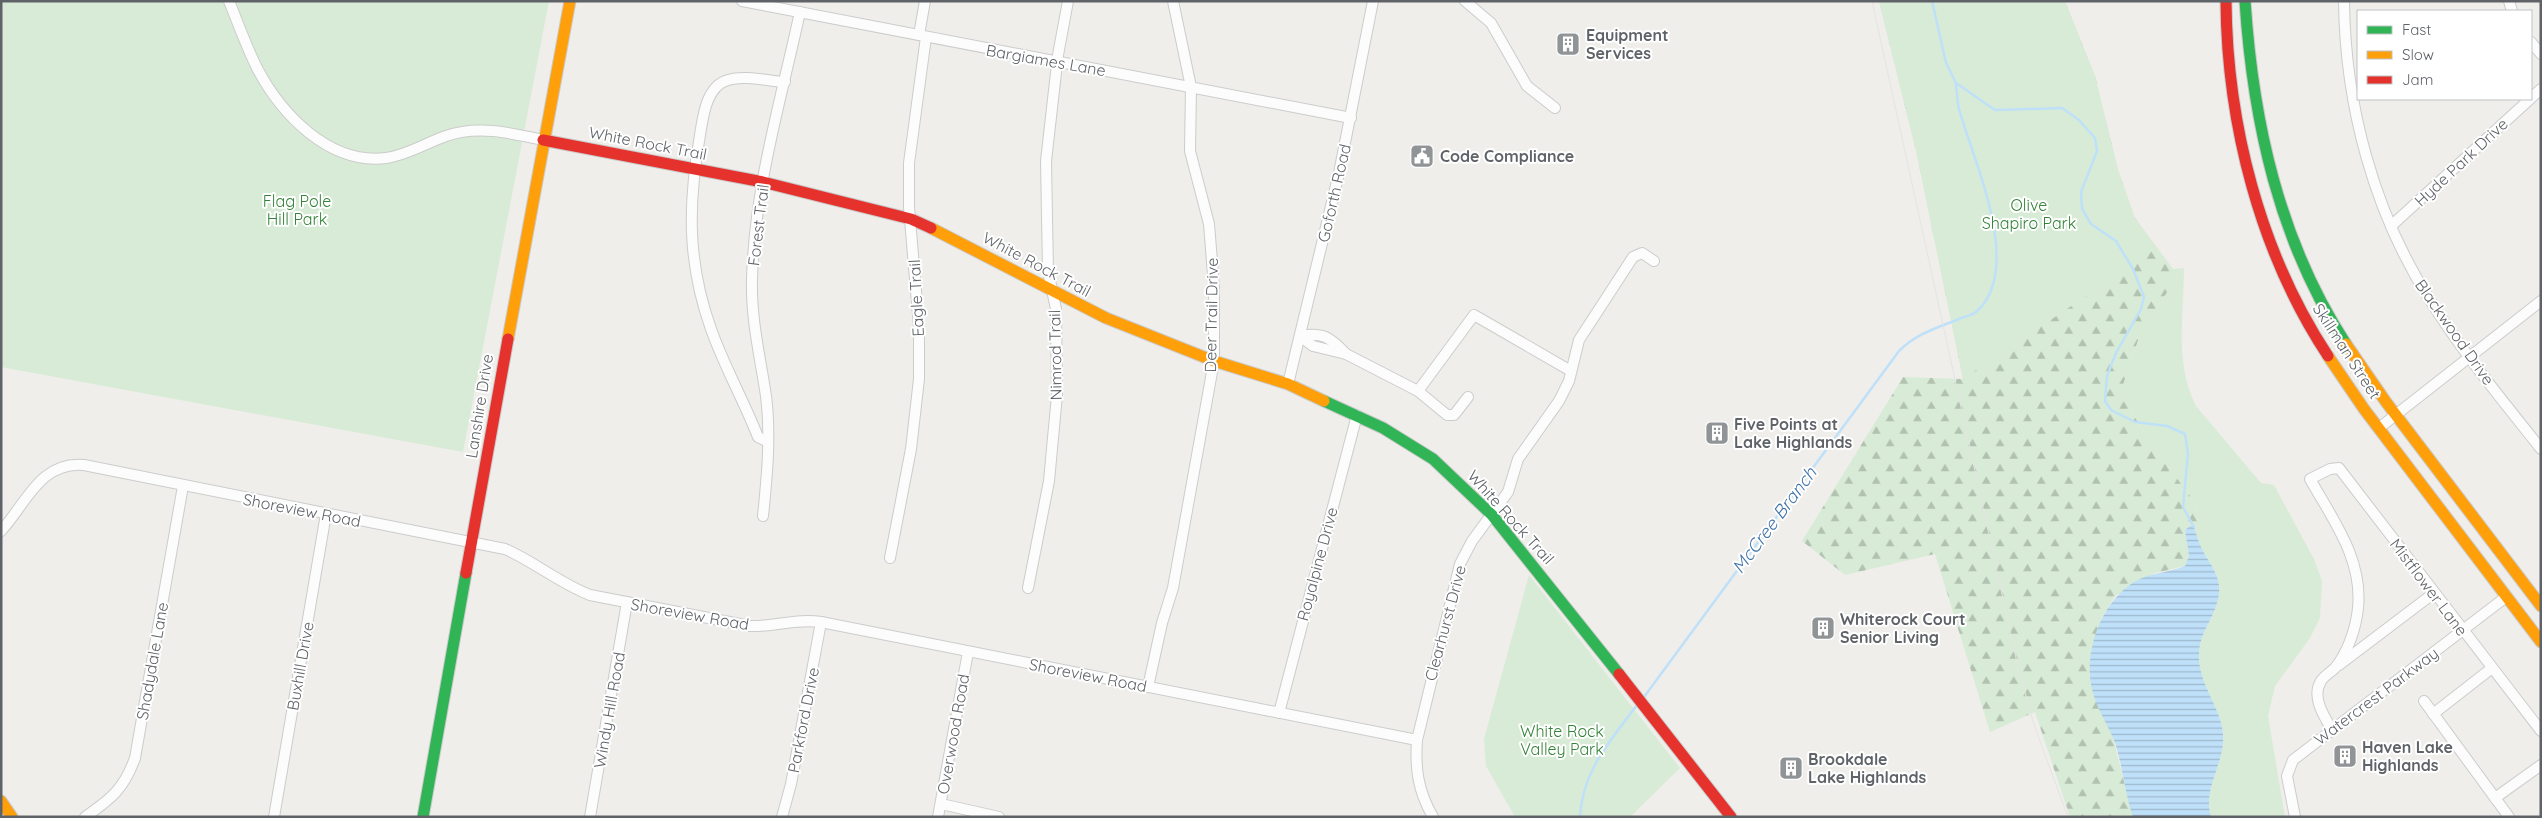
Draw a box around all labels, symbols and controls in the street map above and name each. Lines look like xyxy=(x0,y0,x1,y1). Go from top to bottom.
legend xyxy=(2357,10,2532,100)
text: Fast xyxy=(2402,20,2431,39)
place label: Equipment Services xyxy=(1586,25,1669,63)
building icon: Equipment Services xyxy=(1555,31,1581,57)
street label: Bargiames Lane xyxy=(985,40,1107,80)
text: Slow xyxy=(2402,45,2434,64)
text: Jam xyxy=(2402,70,2433,89)
street label: Hyde Park Drive xyxy=(2410,114,2512,210)
street label: White Rock Trail xyxy=(587,122,709,164)
street label: Goforth Road xyxy=(1313,142,1355,244)
public building icon: Code Compliance xyxy=(1409,143,1435,169)
place label: Code Compliance xyxy=(1440,146,1574,166)
street label: Forest Trail xyxy=(743,183,773,267)
park label: Flag Pole Hill Park xyxy=(263,191,331,229)
park label: Olive Shapiro Park xyxy=(1982,195,2076,233)
street label: White Rock Trail xyxy=(979,227,1095,301)
street label: Deer Trail Drive xyxy=(1200,258,1222,372)
street label: Eagle Trail xyxy=(904,259,928,337)
street label: Blackwood Drive xyxy=(2411,275,2499,389)
street label: Skillman Street xyxy=(2309,299,2385,403)
street label: Nimrod Trail xyxy=(1044,309,1066,401)
street label: Lanshire Drive xyxy=(461,352,497,460)
place label: Five Points at Lake Highlands xyxy=(1734,414,1853,452)
building icon: Five Points at Lake Highlands xyxy=(1704,420,1730,446)
water label: McCree Branch xyxy=(1727,462,1822,578)
street label: White Rock Trail xyxy=(1464,466,1558,568)
street label: Shoreview Road xyxy=(241,489,363,531)
street label: Royalpine Drive xyxy=(1292,505,1342,623)
street label: Mistflower Lane xyxy=(2386,534,2472,640)
street label: Clearhurst Drive xyxy=(1420,563,1470,683)
street label: Shoreview Road xyxy=(629,594,751,634)
street label: Shadydale Lane xyxy=(132,601,172,721)
place label: Whiterock Court Senior Living xyxy=(1840,609,1966,647)
building icon: Whiterock Court Senior Living xyxy=(1810,615,1836,641)
street label: Buxhill Drive xyxy=(282,620,318,712)
street label: Watercrest Parkway xyxy=(2310,643,2442,749)
street label: Windy Hill Road xyxy=(589,650,629,770)
street label: Shoreview Road xyxy=(1027,654,1149,696)
street label: Parkford Drive xyxy=(783,666,823,774)
street label: Overwood Road xyxy=(933,672,973,796)
park label: White Rock Valley Park xyxy=(1520,721,1604,759)
place label: Haven Lake Highlands xyxy=(2362,737,2453,775)
building icon: Haven Lake Highlands xyxy=(2332,743,2358,769)
place label: Brookdale Lake Highlands xyxy=(1808,749,1927,787)
building icon: Brookdale Lake Highlands xyxy=(1778,755,1804,781)

